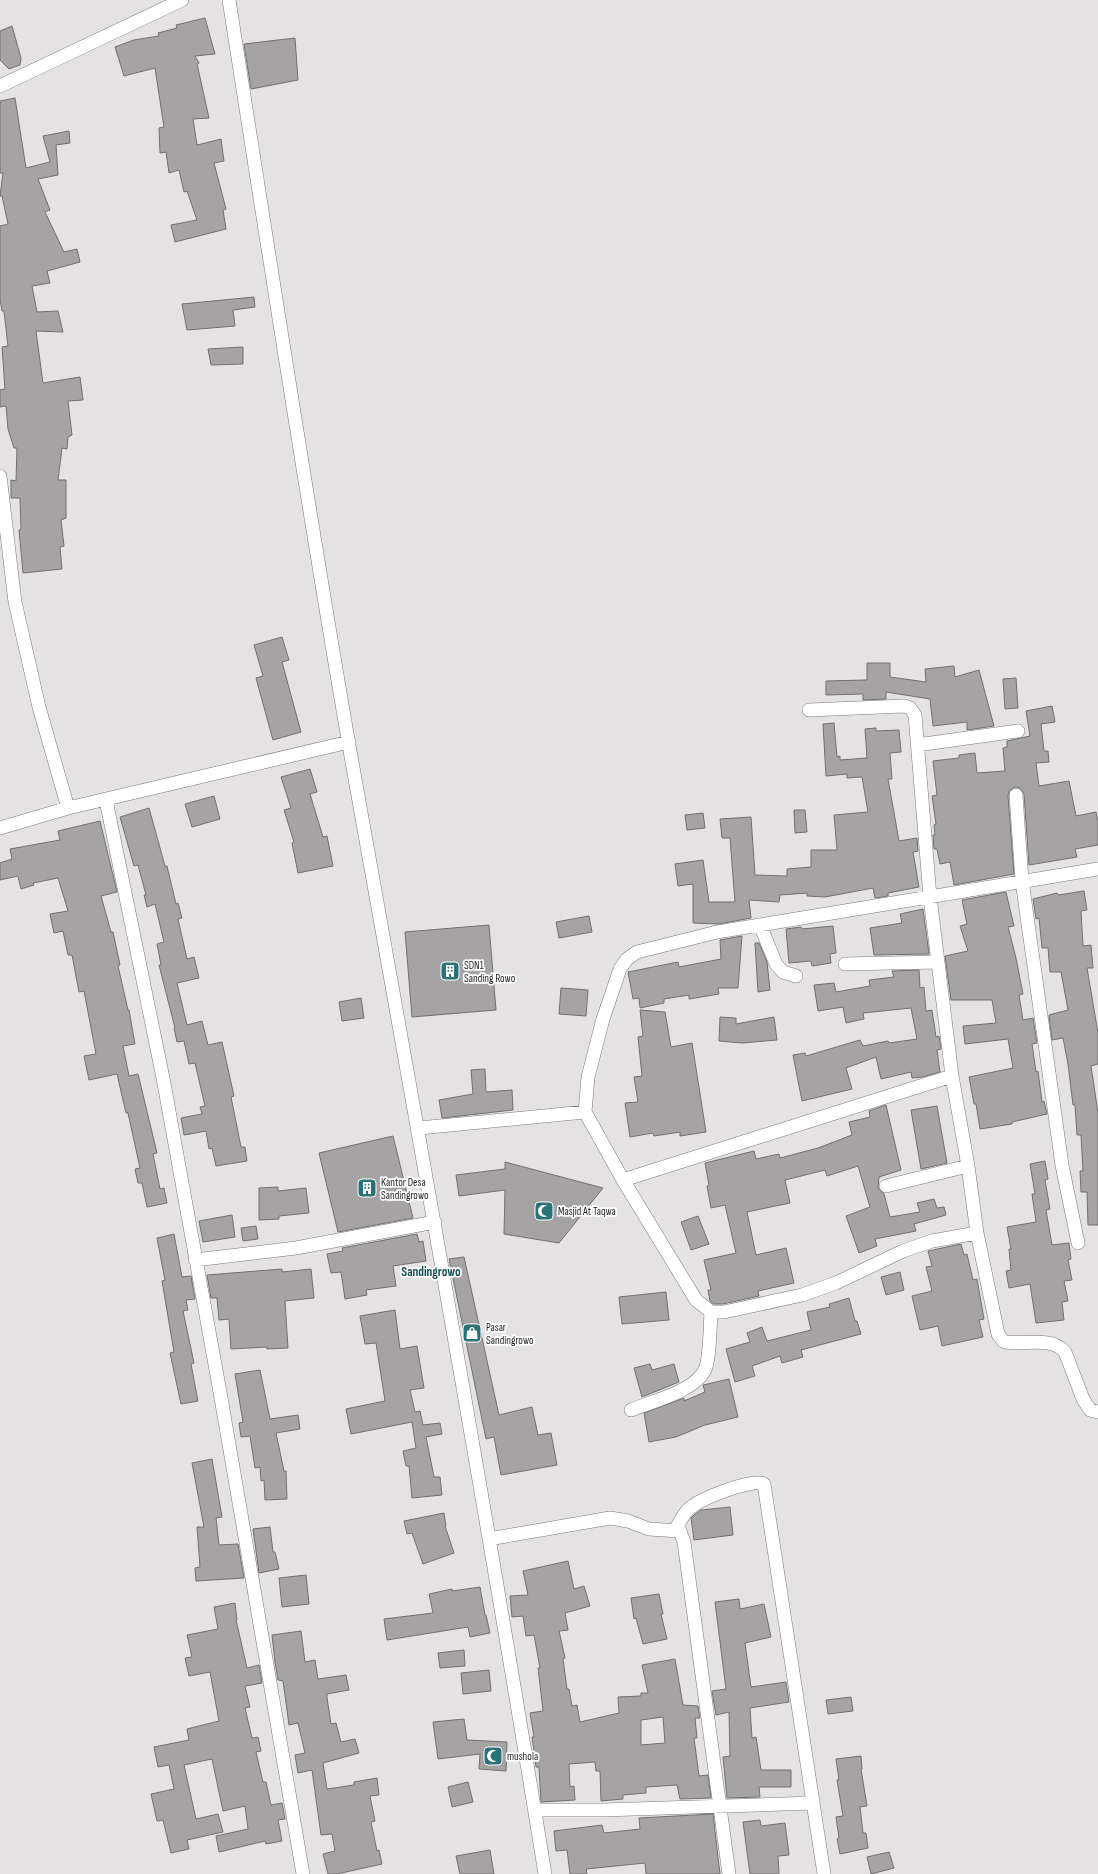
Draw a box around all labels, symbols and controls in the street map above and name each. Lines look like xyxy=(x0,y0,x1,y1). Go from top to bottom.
place label: SDN1 Sanding Rowo xyxy=(464,959,516,985)
building icon: SDN1 Sanding Rowo xyxy=(439,960,461,982)
place label: Kantor Desa Sandingrowo xyxy=(381,1176,429,1202)
building icon: Kantor Desa Sandingrowo xyxy=(356,1177,378,1199)
mosque icon: Masjid At Taqwa xyxy=(533,1200,555,1222)
place label: Masjid At Taqwa xyxy=(558,1205,616,1218)
district label: Sandingrowo xyxy=(401,1264,461,1280)
place label: Pasar Sandingrowo xyxy=(486,1321,534,1347)
shop icon: Pasar Sandingrowo xyxy=(461,1322,483,1344)
mosque icon: mushola xyxy=(482,1745,504,1767)
place label: mushola xyxy=(507,1750,538,1763)

